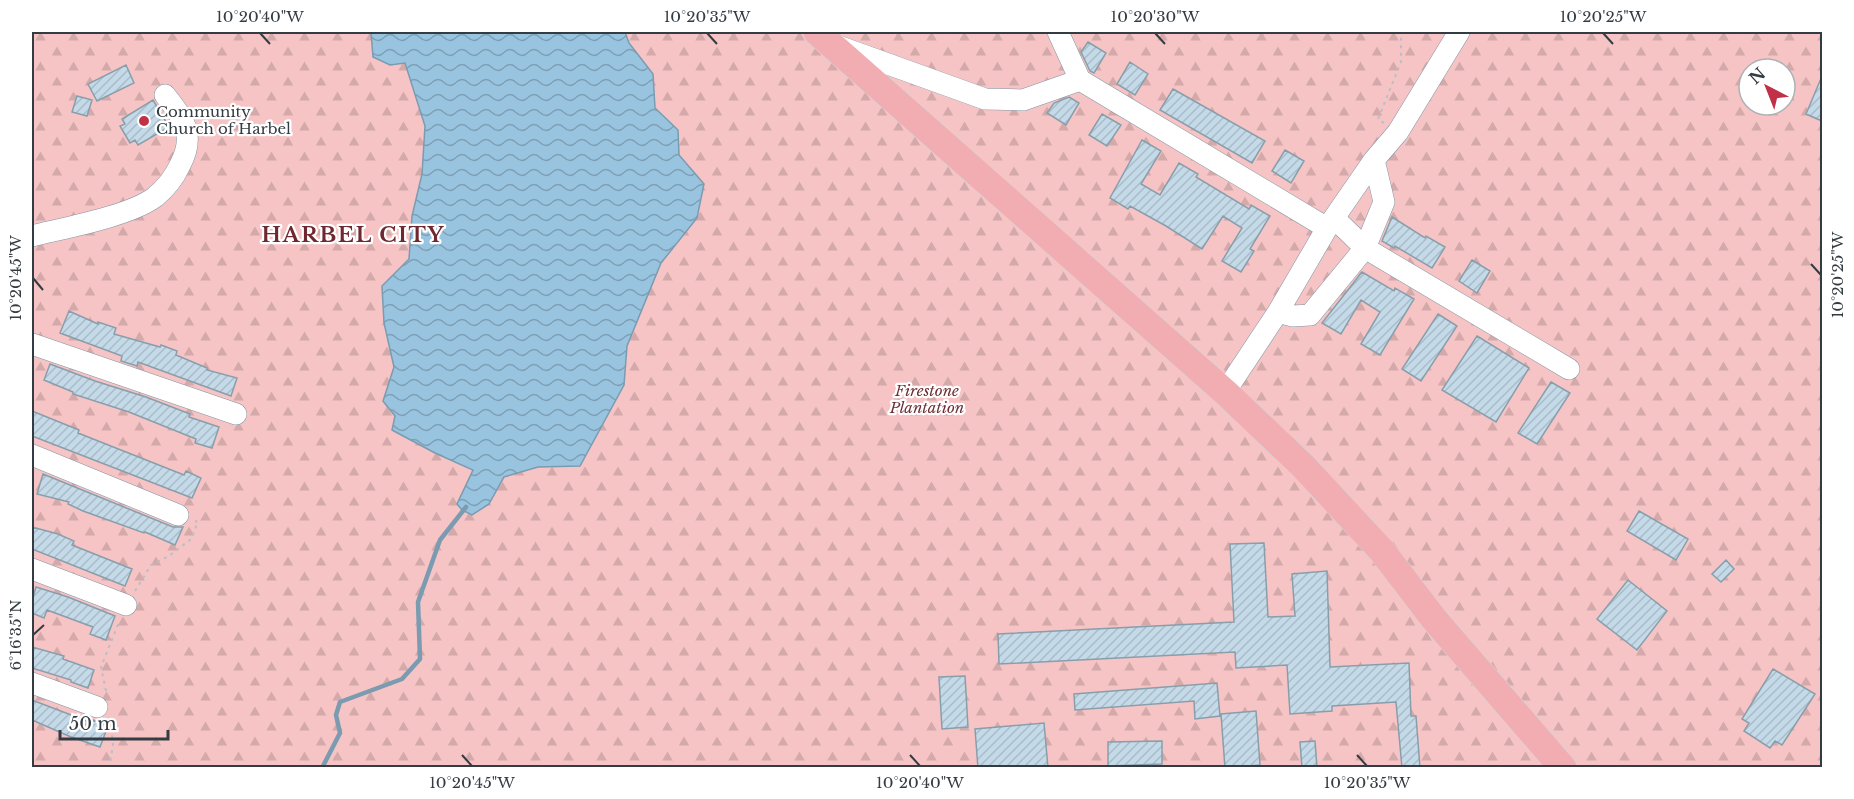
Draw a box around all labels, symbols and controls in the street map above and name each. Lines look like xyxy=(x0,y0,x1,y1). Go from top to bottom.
text: 10°20'40"W xyxy=(216,7,304,26)
text: 10°20'35"W xyxy=(664,7,751,26)
text: 10°20'30"W xyxy=(1111,7,1200,26)
text: 10°20'25"W xyxy=(1560,7,1647,26)
north arrow xyxy=(1737,57,1797,117)
text: N xyxy=(1745,63,1769,88)
place label: Community Church of Harbel xyxy=(156,102,291,138)
marker: Community Church of Harbel xyxy=(137,114,151,128)
district label: HARBEL CITY xyxy=(261,222,445,248)
text: 10°20'25"W xyxy=(1828,231,1847,318)
text: 10°20'45"W xyxy=(6,235,25,321)
park label: Firestone Plantation xyxy=(889,381,964,417)
text: 6°16'35"N xyxy=(6,599,25,671)
scale bar xyxy=(60,703,168,741)
text: 50 m xyxy=(69,713,117,735)
text: 10°20'45"W xyxy=(429,773,515,792)
text: 10°20'40"W xyxy=(876,773,964,792)
text: 10°20'35"W xyxy=(1324,773,1411,792)

